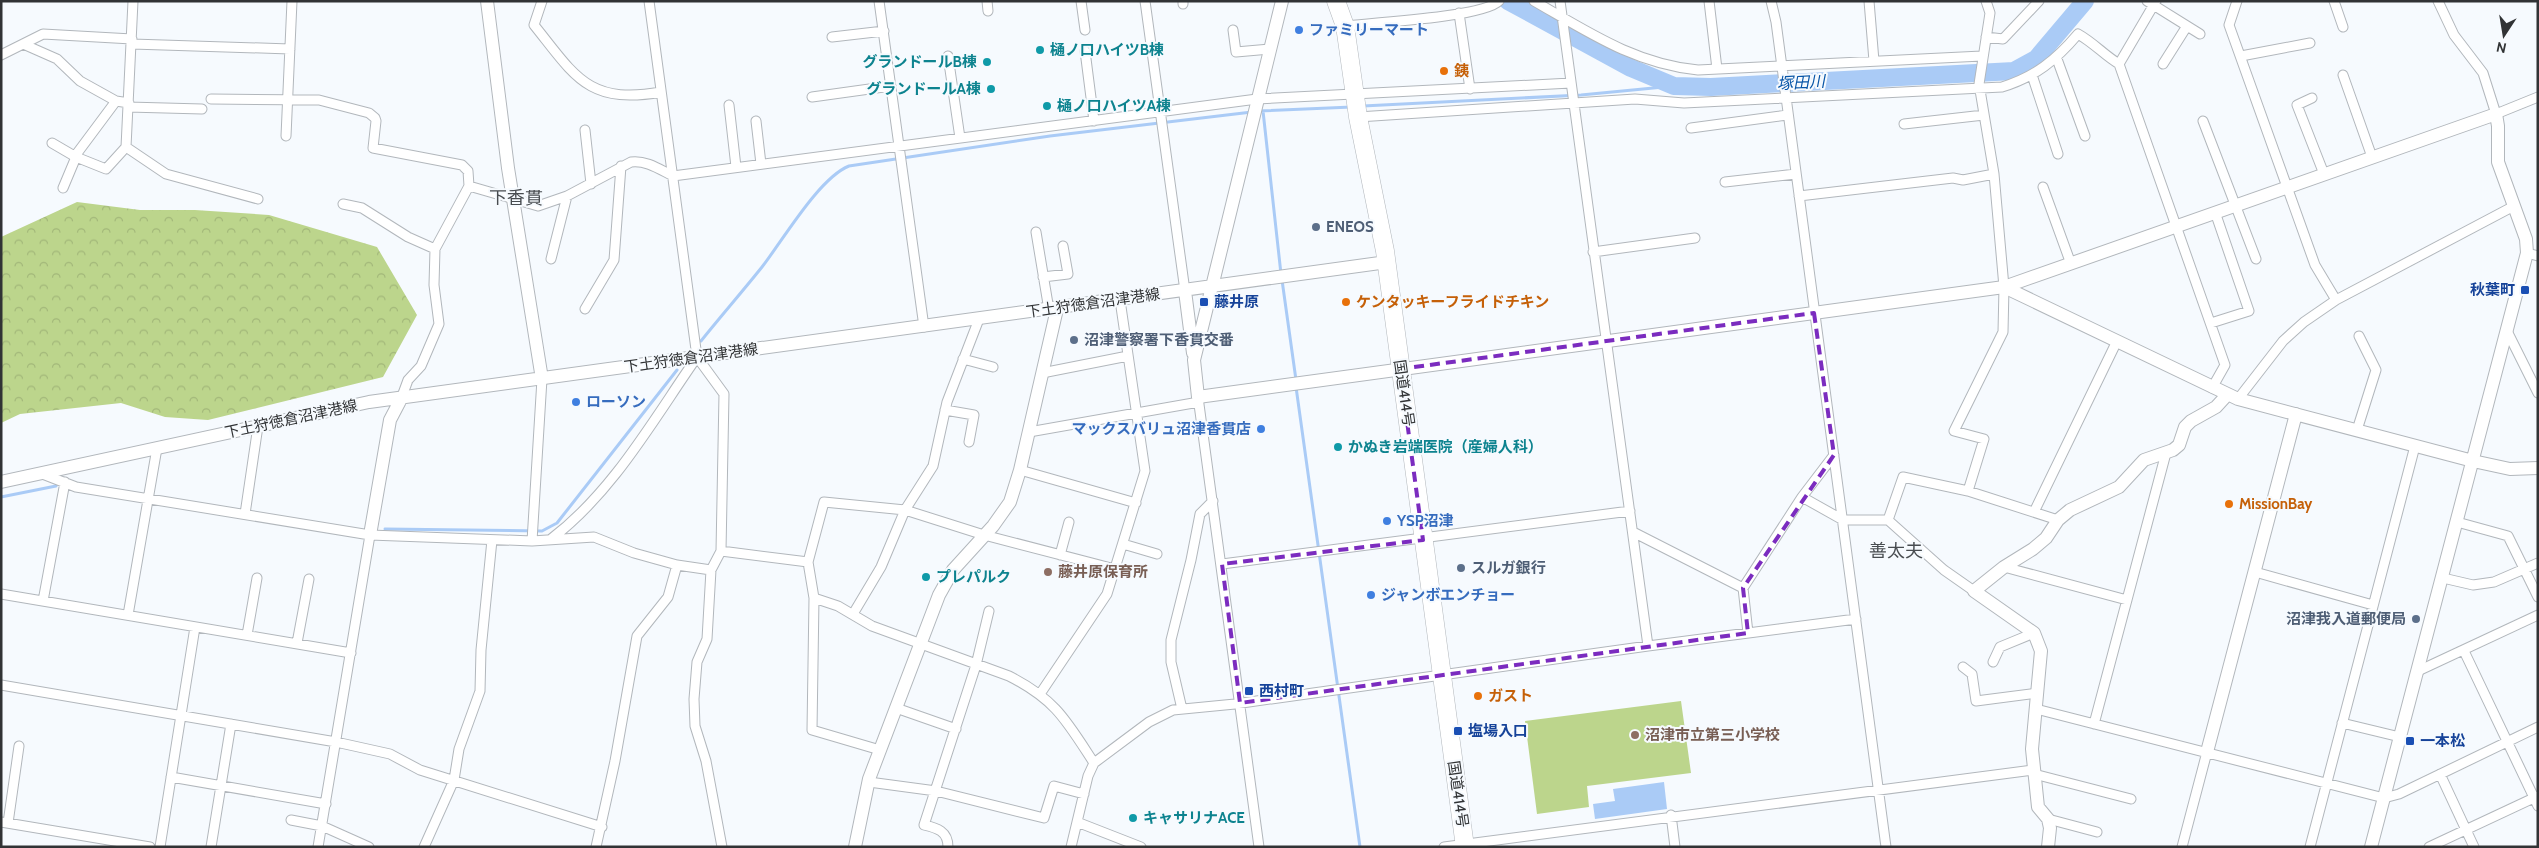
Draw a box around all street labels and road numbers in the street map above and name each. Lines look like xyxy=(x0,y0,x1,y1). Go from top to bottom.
street label: 下土狩徳倉沼津港線 xyxy=(1025,285,1161,321)
street label: 下土狩徳倉沼津港線 xyxy=(623,340,759,376)
street label: 国道414号 xyxy=(1390,358,1418,428)
street label: 下土狩徳倉沼津港線 xyxy=(223,396,359,442)
street label: 国道414号 xyxy=(1444,759,1472,829)

